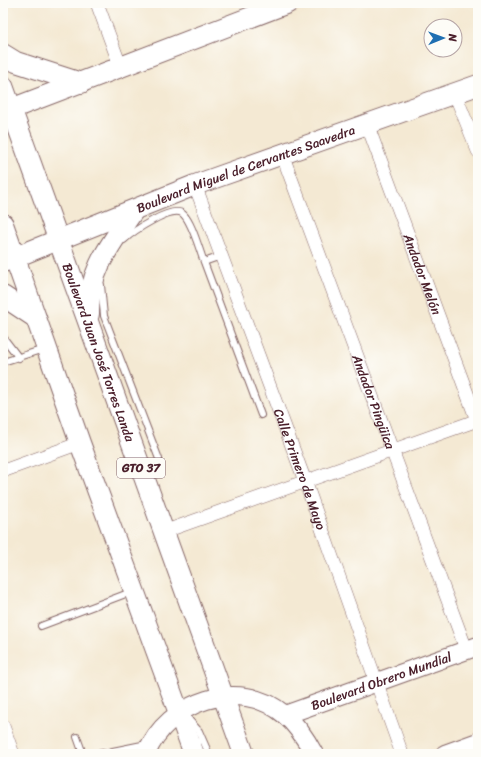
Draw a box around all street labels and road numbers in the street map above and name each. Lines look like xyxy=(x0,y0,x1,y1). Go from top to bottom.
street label: Boulevard Miguel de Cervantes Saavedra xyxy=(133,118,359,219)
street label: Andador Melón xyxy=(397,229,448,318)
street label: Boulevard Juan José Torres Landa xyxy=(56,260,142,445)
street label: Andador Pingüica xyxy=(345,350,402,453)
street label: Calle Primero de Mayo xyxy=(268,405,333,533)
road number: GTO 37 xyxy=(117,458,165,478)
street label: Boulevard Obrero Mundial xyxy=(307,645,455,716)

